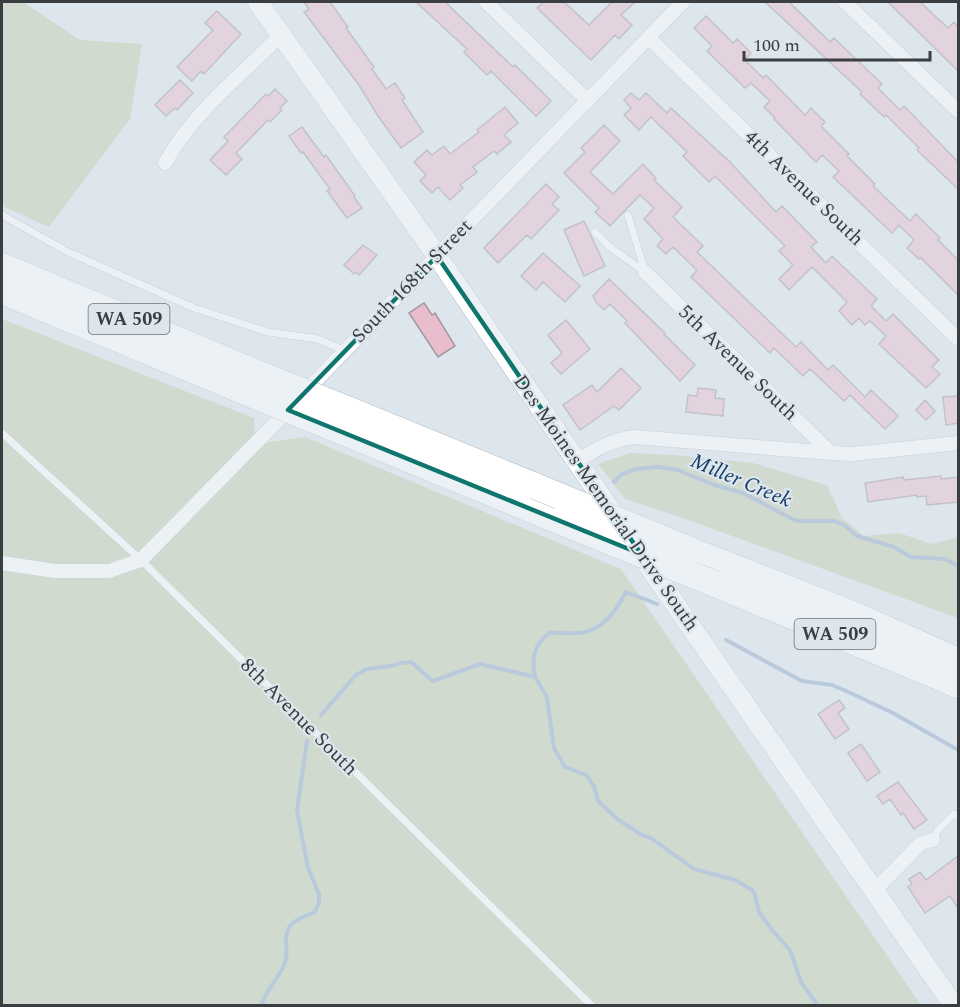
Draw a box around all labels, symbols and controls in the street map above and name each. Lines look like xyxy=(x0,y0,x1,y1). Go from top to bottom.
scale bar xyxy=(744,24,930,62)
text: 100 m xyxy=(753,32,800,59)
street label: 4th Avenue South xyxy=(737,123,871,253)
street label: South 168th Street xyxy=(345,212,479,350)
street label: 5th Avenue South xyxy=(671,298,805,428)
road number: WA 509 xyxy=(88,304,170,334)
street label: Des Moines Memorial Drive South xyxy=(506,368,706,638)
water label: Miller Creek xyxy=(685,445,797,517)
road number: WA 509 xyxy=(794,619,876,649)
street label: 8th Avenue South xyxy=(233,651,365,783)

